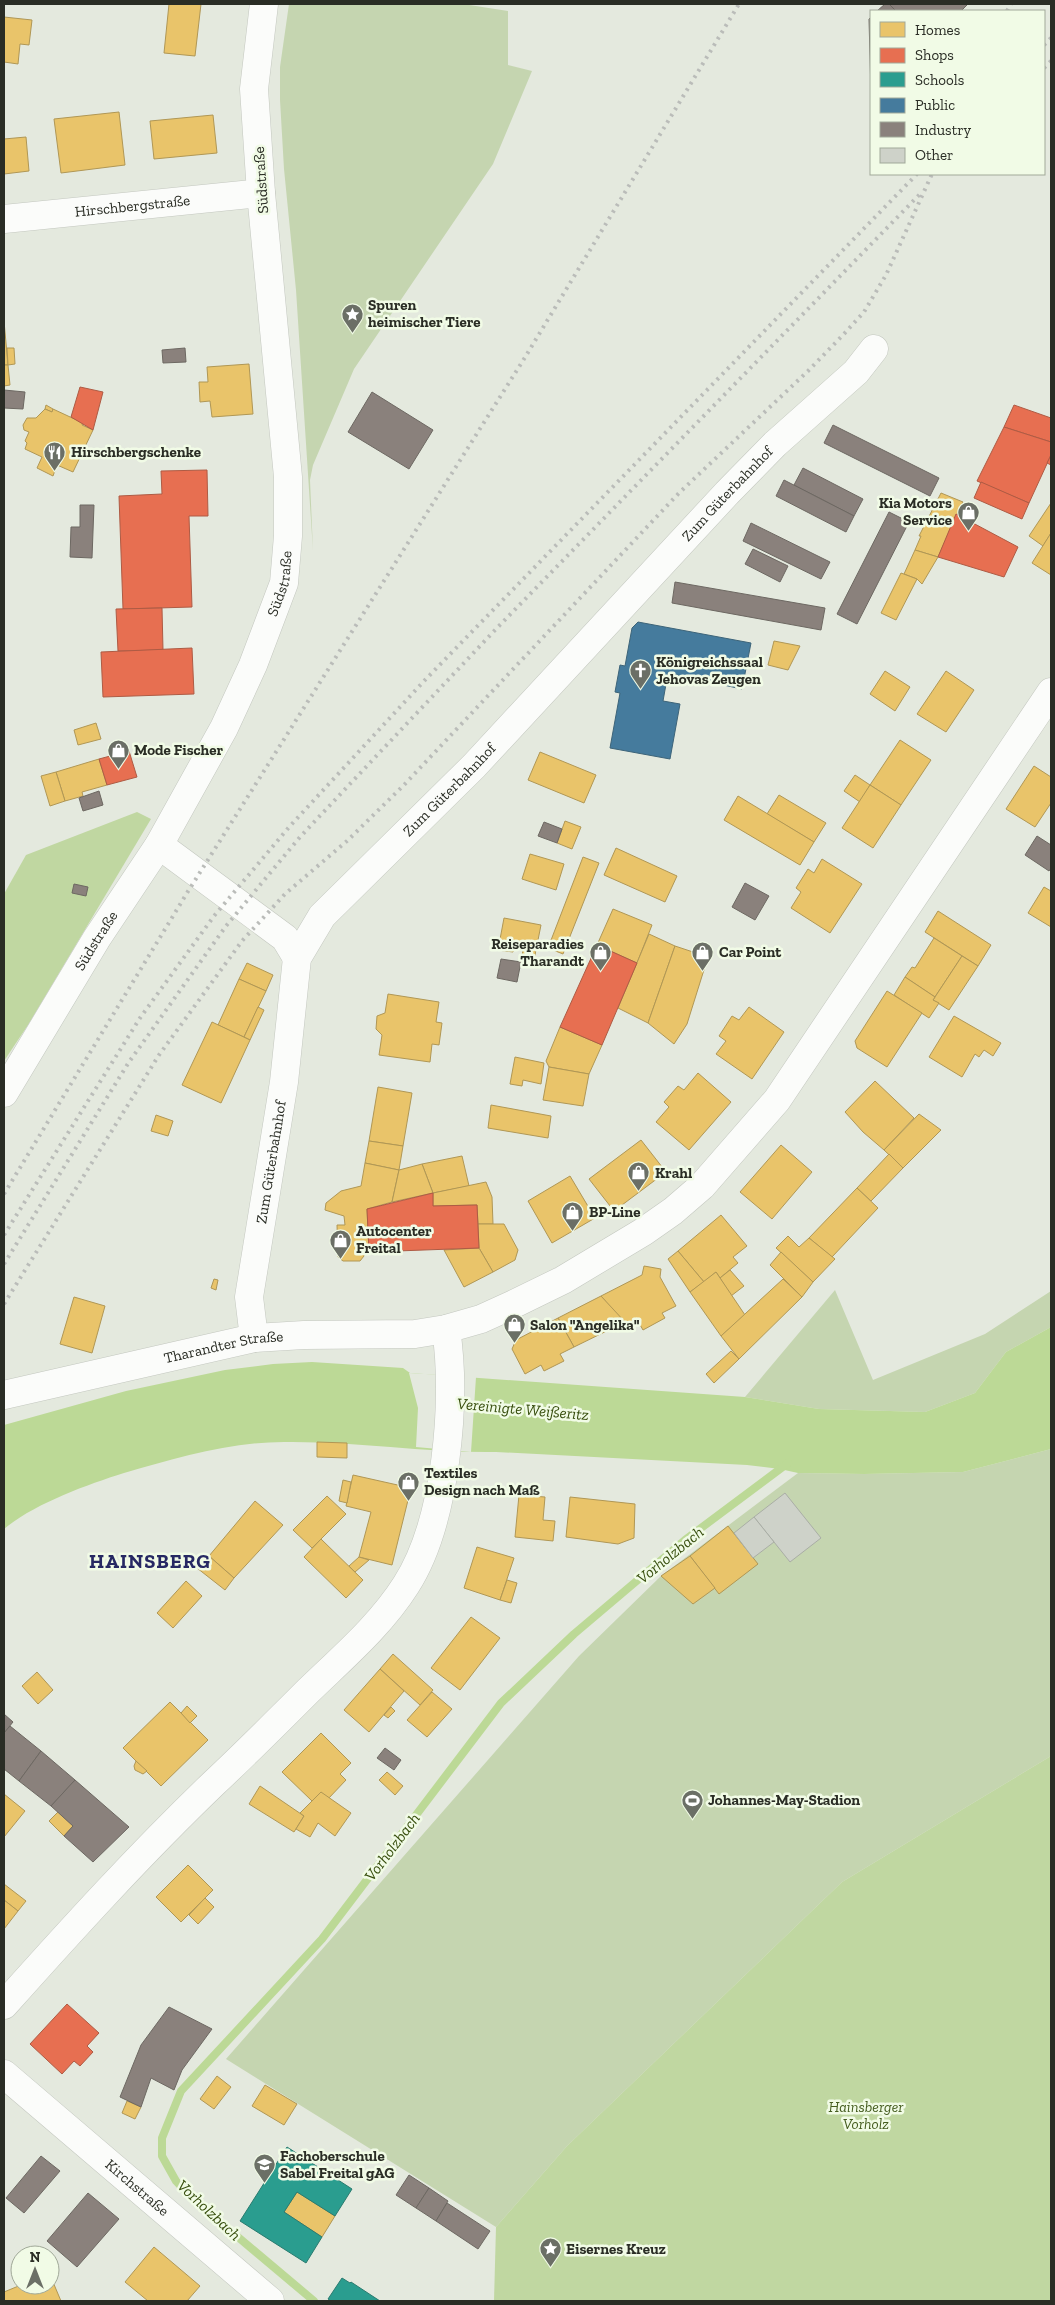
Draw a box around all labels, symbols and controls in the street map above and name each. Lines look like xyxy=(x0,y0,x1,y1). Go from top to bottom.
legend xyxy=(870,10,1045,175)
text: Homes xyxy=(915,21,960,39)
text: Shops xyxy=(915,46,954,64)
text: Schools xyxy=(915,71,964,89)
text: Public xyxy=(915,96,955,114)
text: Industry xyxy=(915,121,972,139)
street label: Südstraße xyxy=(250,146,272,214)
text: Other xyxy=(915,146,953,164)
street label: Hirschbergstraße xyxy=(74,191,191,221)
place label: Spuren heimischer Tiere xyxy=(368,296,481,331)
place icon: Spuren heimischer Tiere xyxy=(340,302,364,333)
restaurant icon: Hirschbergschenke xyxy=(43,440,67,471)
street label: Zum Güterbahnhof xyxy=(678,442,777,545)
place label: Hirschbergschenke xyxy=(71,443,201,461)
place label: Kia Motors Service xyxy=(879,494,952,529)
shop icon: Kia Motors Service xyxy=(956,500,980,531)
street label: Südstraße xyxy=(263,550,296,619)
place label: Königreichssaal Jehovas Zeugen xyxy=(656,653,763,688)
church icon: Königreichssaal Jehovas Zeugen xyxy=(628,659,652,690)
shop icon: Mode Fischer xyxy=(106,738,130,769)
street label: Zum Güterbahnhof xyxy=(399,739,500,840)
place label: Mode Fischer xyxy=(134,741,224,759)
street label: Südstraße xyxy=(71,907,122,974)
place label: Reiseparadies Tharandt xyxy=(491,935,585,970)
shop icon: Car Point xyxy=(691,940,715,971)
shop icon: Reiseparadies Tharandt xyxy=(588,941,612,972)
place label: Car Point xyxy=(719,943,782,961)
street label: Zum Güterbahnhof xyxy=(252,1098,290,1225)
shop icon: Krahl xyxy=(627,1161,651,1192)
place label: Krahl xyxy=(655,1164,692,1182)
shop icon: BP-Line xyxy=(561,1200,585,1231)
place label: BP-Line xyxy=(589,1203,640,1221)
place label: Autocenter Freital xyxy=(356,1222,432,1257)
shop icon: Autocenter Freital xyxy=(328,1228,352,1259)
shop icon: Salon "Angelika" xyxy=(502,1313,526,1344)
place label: Salon "Angelika" xyxy=(530,1316,640,1334)
street label: Tharandter Straße xyxy=(162,1327,284,1367)
water label: Vereinigte Weißeritz xyxy=(456,1394,590,1424)
place label: Textiles Design nach Maß xyxy=(424,1464,540,1499)
shop icon: Textiles Design nach Maß xyxy=(396,1470,420,1501)
water label: Vorholzbach xyxy=(633,1522,707,1588)
district label: HAINSBERG xyxy=(89,1549,211,1573)
sports icon: Johannes-May-Stadion xyxy=(680,1788,704,1819)
place label: Johannes-May-Stadion xyxy=(708,1791,860,1809)
water label: Vorholzbach xyxy=(360,1809,424,1885)
park label: Hainsberger Vorholz xyxy=(829,2098,904,2133)
place label: Fachoberschule Sabel Freital gAG xyxy=(280,2147,394,2182)
school or university icon: Fachoberschule Sabel Freital gAG xyxy=(252,2153,276,2184)
street label: Kirchstraße xyxy=(102,2155,173,2220)
water label: Vorholzbach xyxy=(173,2176,245,2244)
place icon: Eisernes Kreuz xyxy=(538,2237,562,2268)
place label: Eisernes Kreuz xyxy=(566,2240,666,2258)
north arrow xyxy=(10,2245,60,2295)
text: N xyxy=(30,2249,41,2266)

